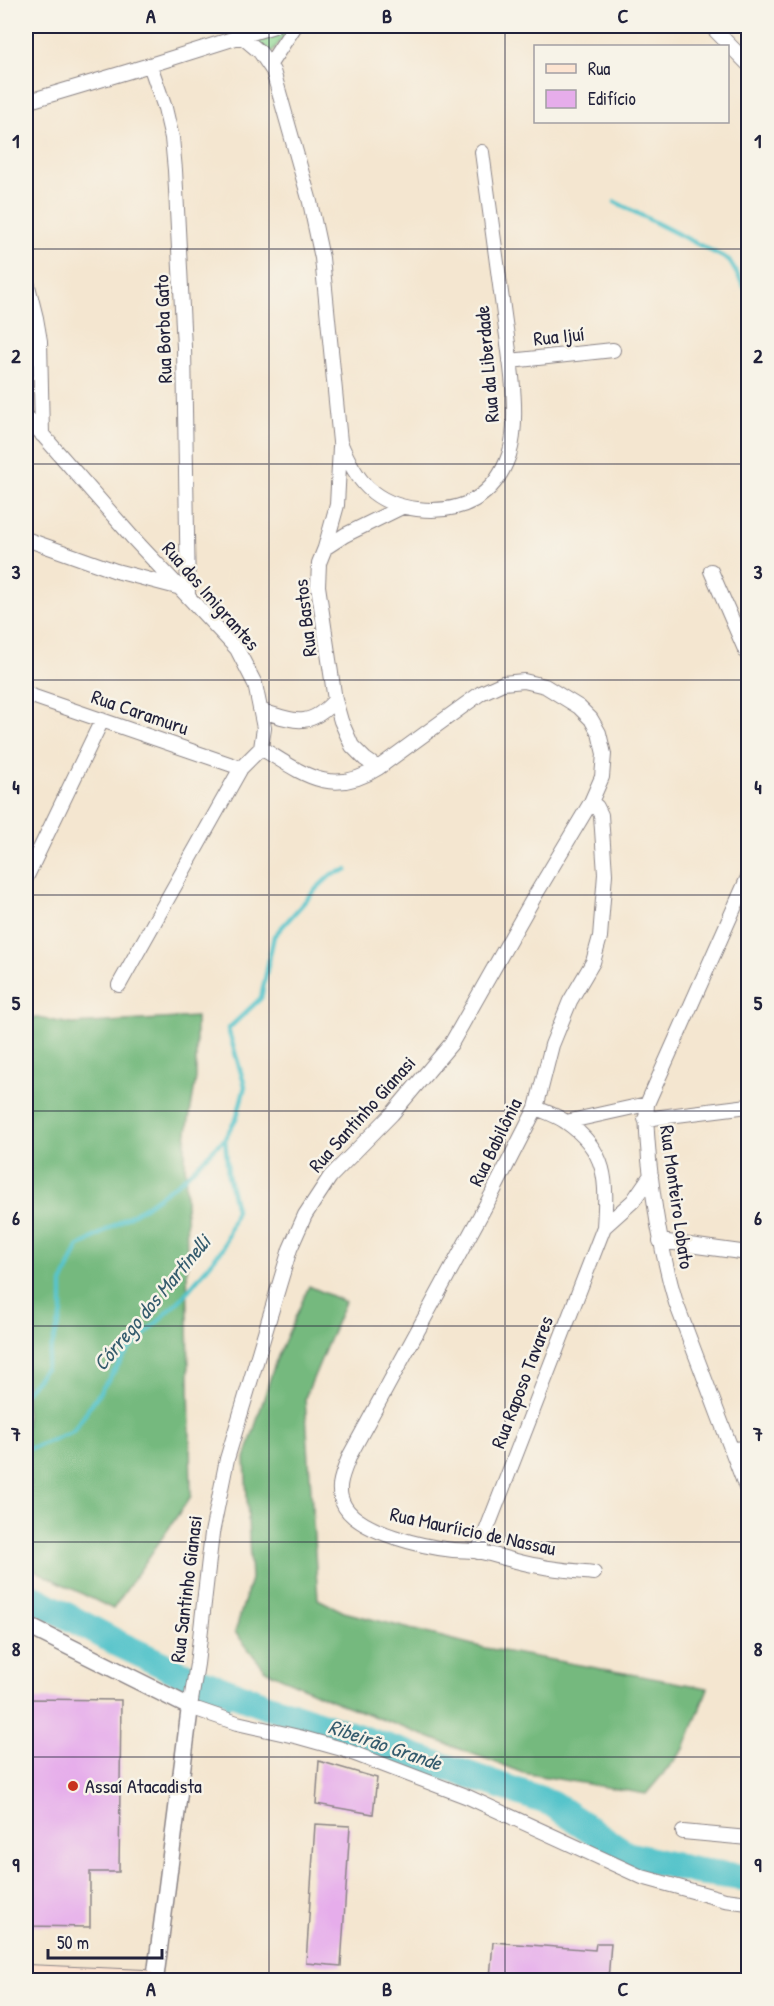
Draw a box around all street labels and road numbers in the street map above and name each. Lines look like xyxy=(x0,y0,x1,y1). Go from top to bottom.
street label: Rua Borba Gato xyxy=(147,274,178,384)
street label: Rua da Liberdade xyxy=(468,305,505,423)
street label: Rua Ijuí xyxy=(532,319,586,352)
street label: Rua dos Imigrantes xyxy=(156,535,267,656)
street label: Rua Bastos xyxy=(286,577,323,658)
street label: Rua Caramuru xyxy=(88,682,192,741)
street label: Rua Santinho Gianasi xyxy=(302,1050,421,1178)
street label: Rua Babilônia xyxy=(462,1093,528,1190)
street label: Rua Monteiro Lobato xyxy=(654,1123,701,1270)
street label: Rua Raposo Tavares xyxy=(484,1311,559,1452)
street label: Rua Mauríicio de Nassau xyxy=(388,1500,559,1561)
street label: Rua Santinho Gianasi xyxy=(163,1514,208,1664)

